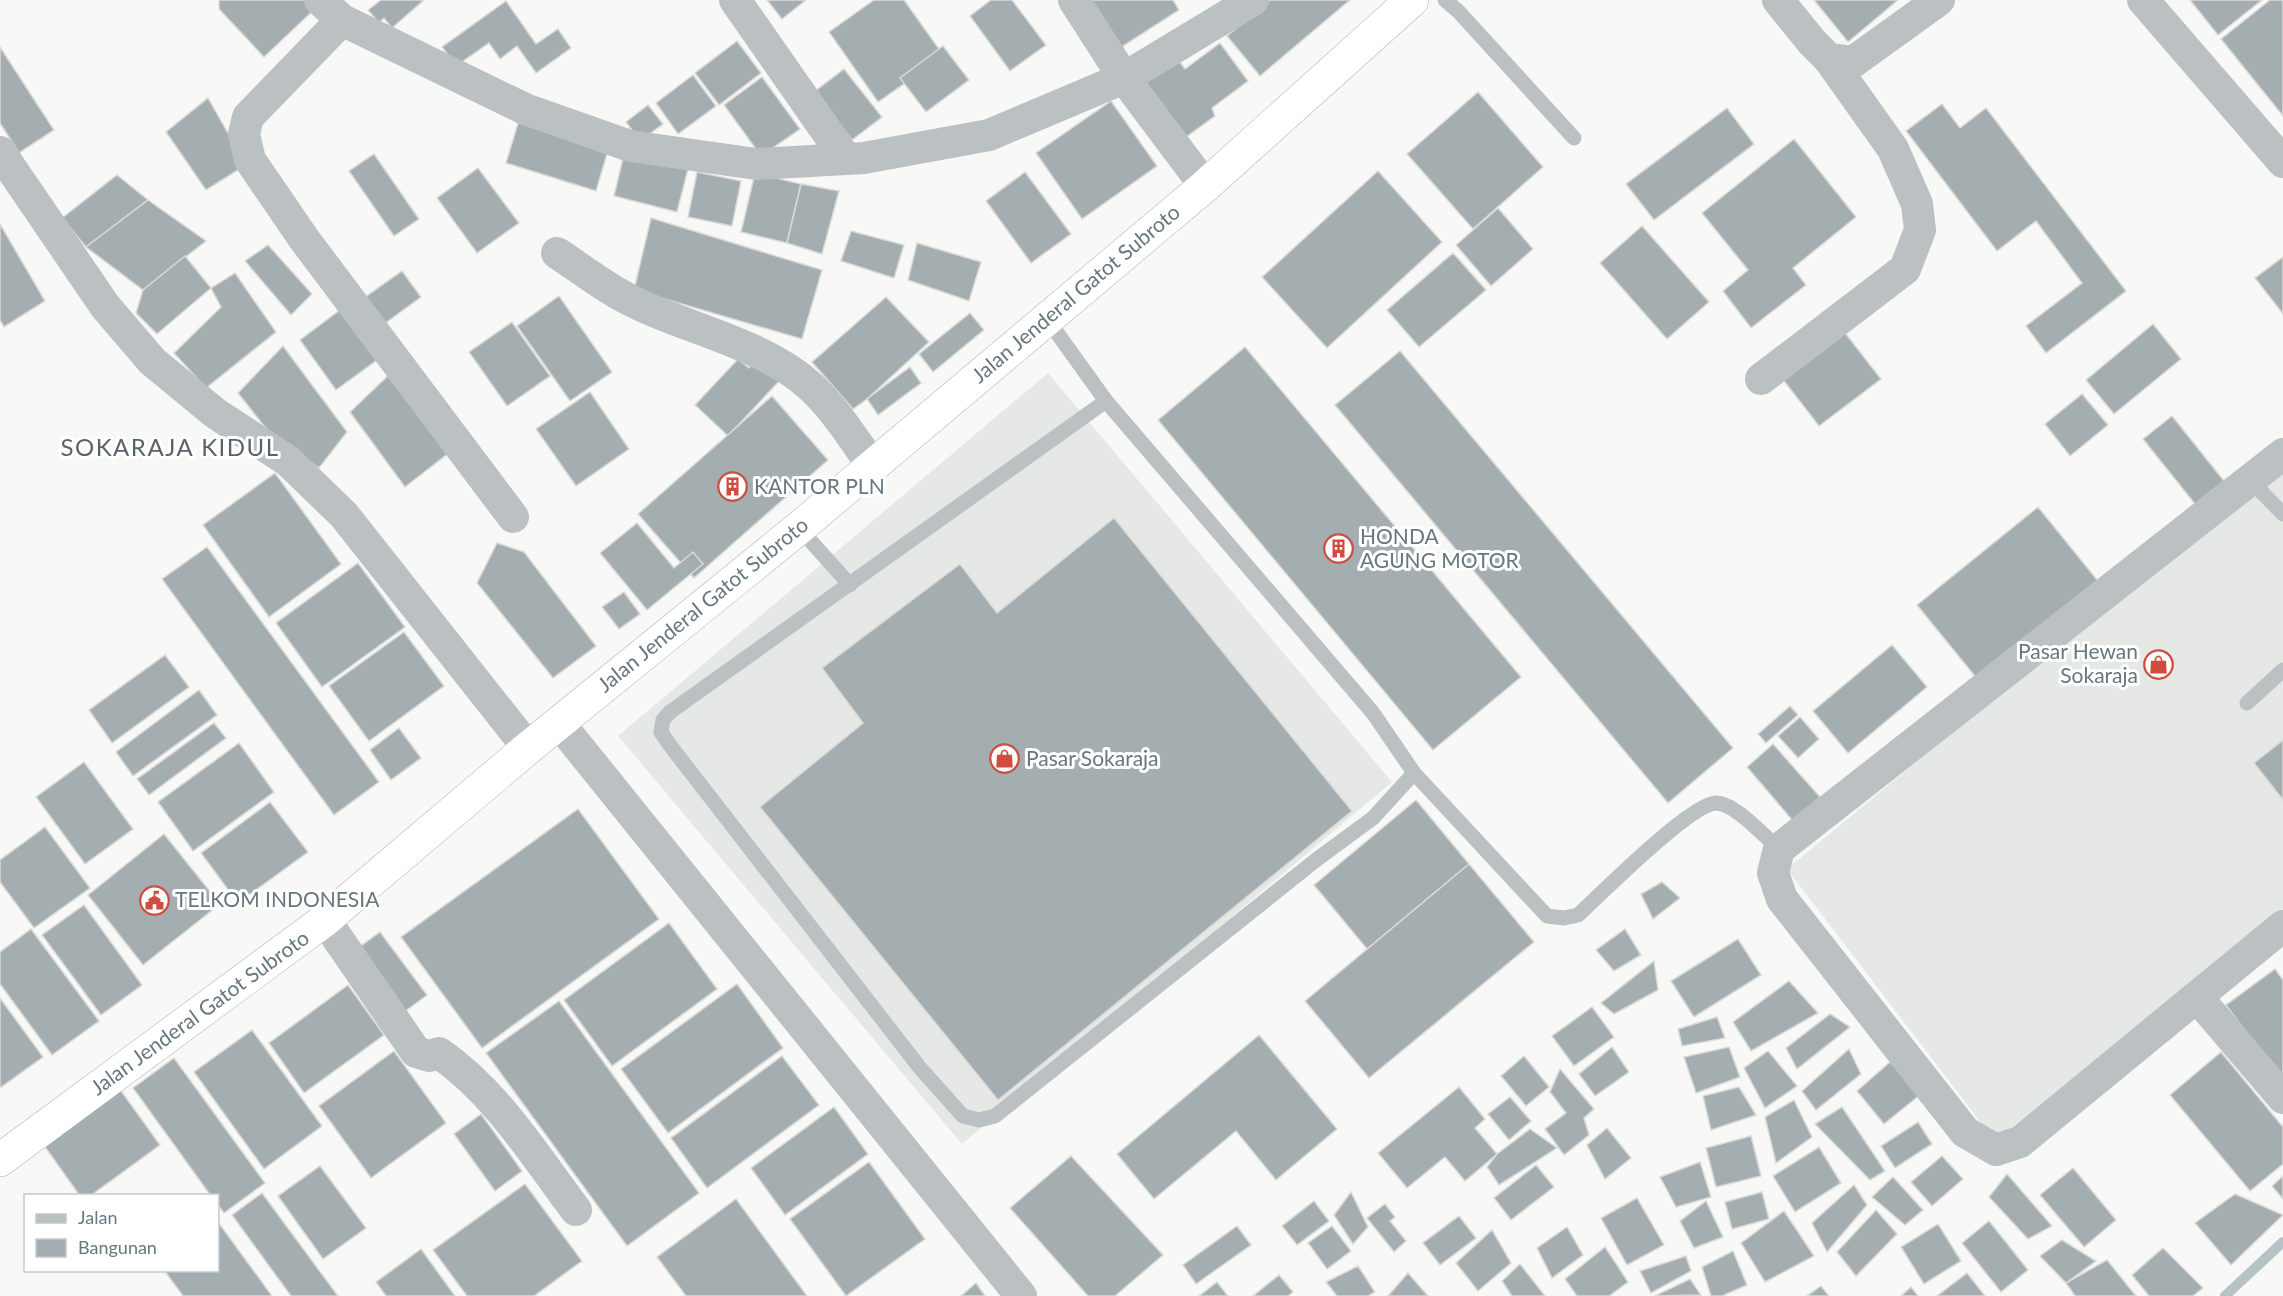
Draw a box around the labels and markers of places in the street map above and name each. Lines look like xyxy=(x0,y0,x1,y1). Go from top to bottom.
building icon: KANTOR PLN xyxy=(717,471,749,503)
place label: KANTOR PLN xyxy=(754,473,885,498)
place label: HONDA AGUNG MOTOR xyxy=(1360,523,1520,572)
building icon: HONDA AGUNG MOTOR xyxy=(1323,533,1355,565)
place label: Pasar Hewan Sokaraja xyxy=(2018,638,2138,687)
shop icon: Pasar Hewan Sokaraja xyxy=(2143,648,2175,680)
shop icon: Pasar Sokaraja xyxy=(989,743,1021,775)
place label: Pasar Sokaraja xyxy=(1026,745,1159,770)
public building icon: TELKOM INDONESIA xyxy=(138,884,170,916)
place label: TELKOM INDONESIA xyxy=(175,886,380,911)

